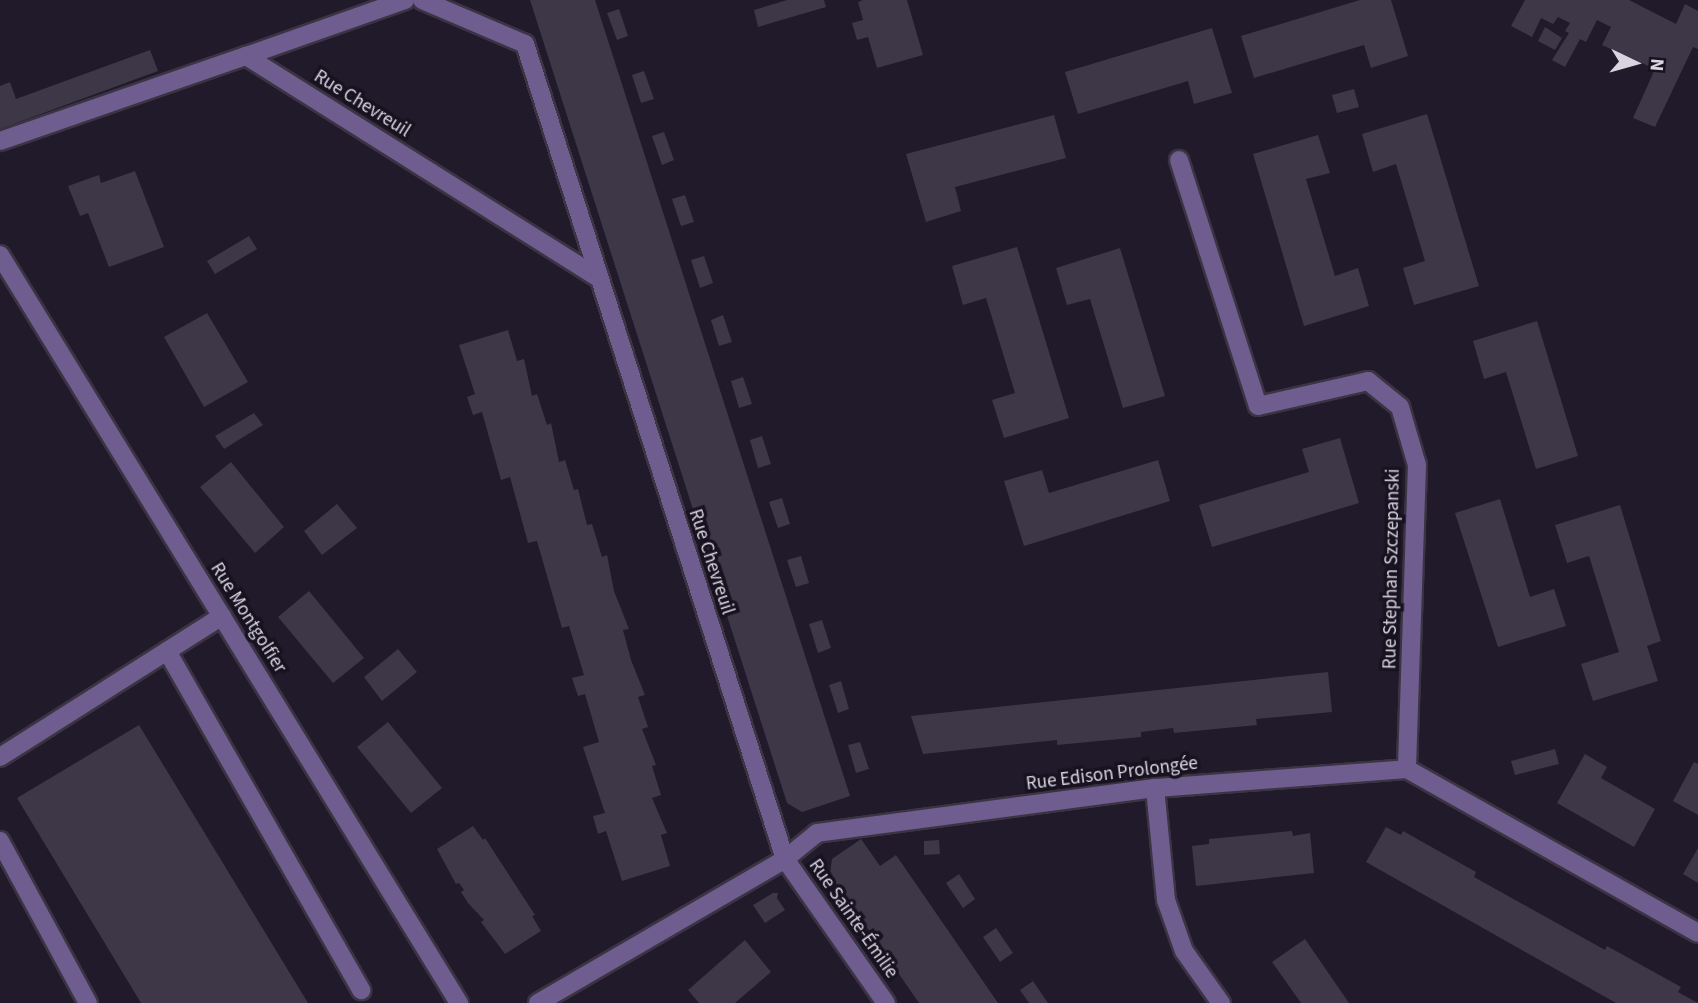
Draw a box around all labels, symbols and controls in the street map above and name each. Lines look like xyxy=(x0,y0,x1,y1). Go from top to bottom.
north arrow xyxy=(1600,28,1670,98)
text: N xyxy=(1642,57,1670,72)
street label: Rue Chevreuil xyxy=(309,65,415,143)
street label: Rue Stephan Szczepanski xyxy=(1379,469,1405,669)
street label: Rue Chevreuil xyxy=(683,506,739,618)
street label: Rue Montgolfier xyxy=(205,559,291,677)
street label: Rue Edison Prolongée xyxy=(1025,752,1199,796)
street label: Rue Sainte-Émilie xyxy=(803,855,903,983)

